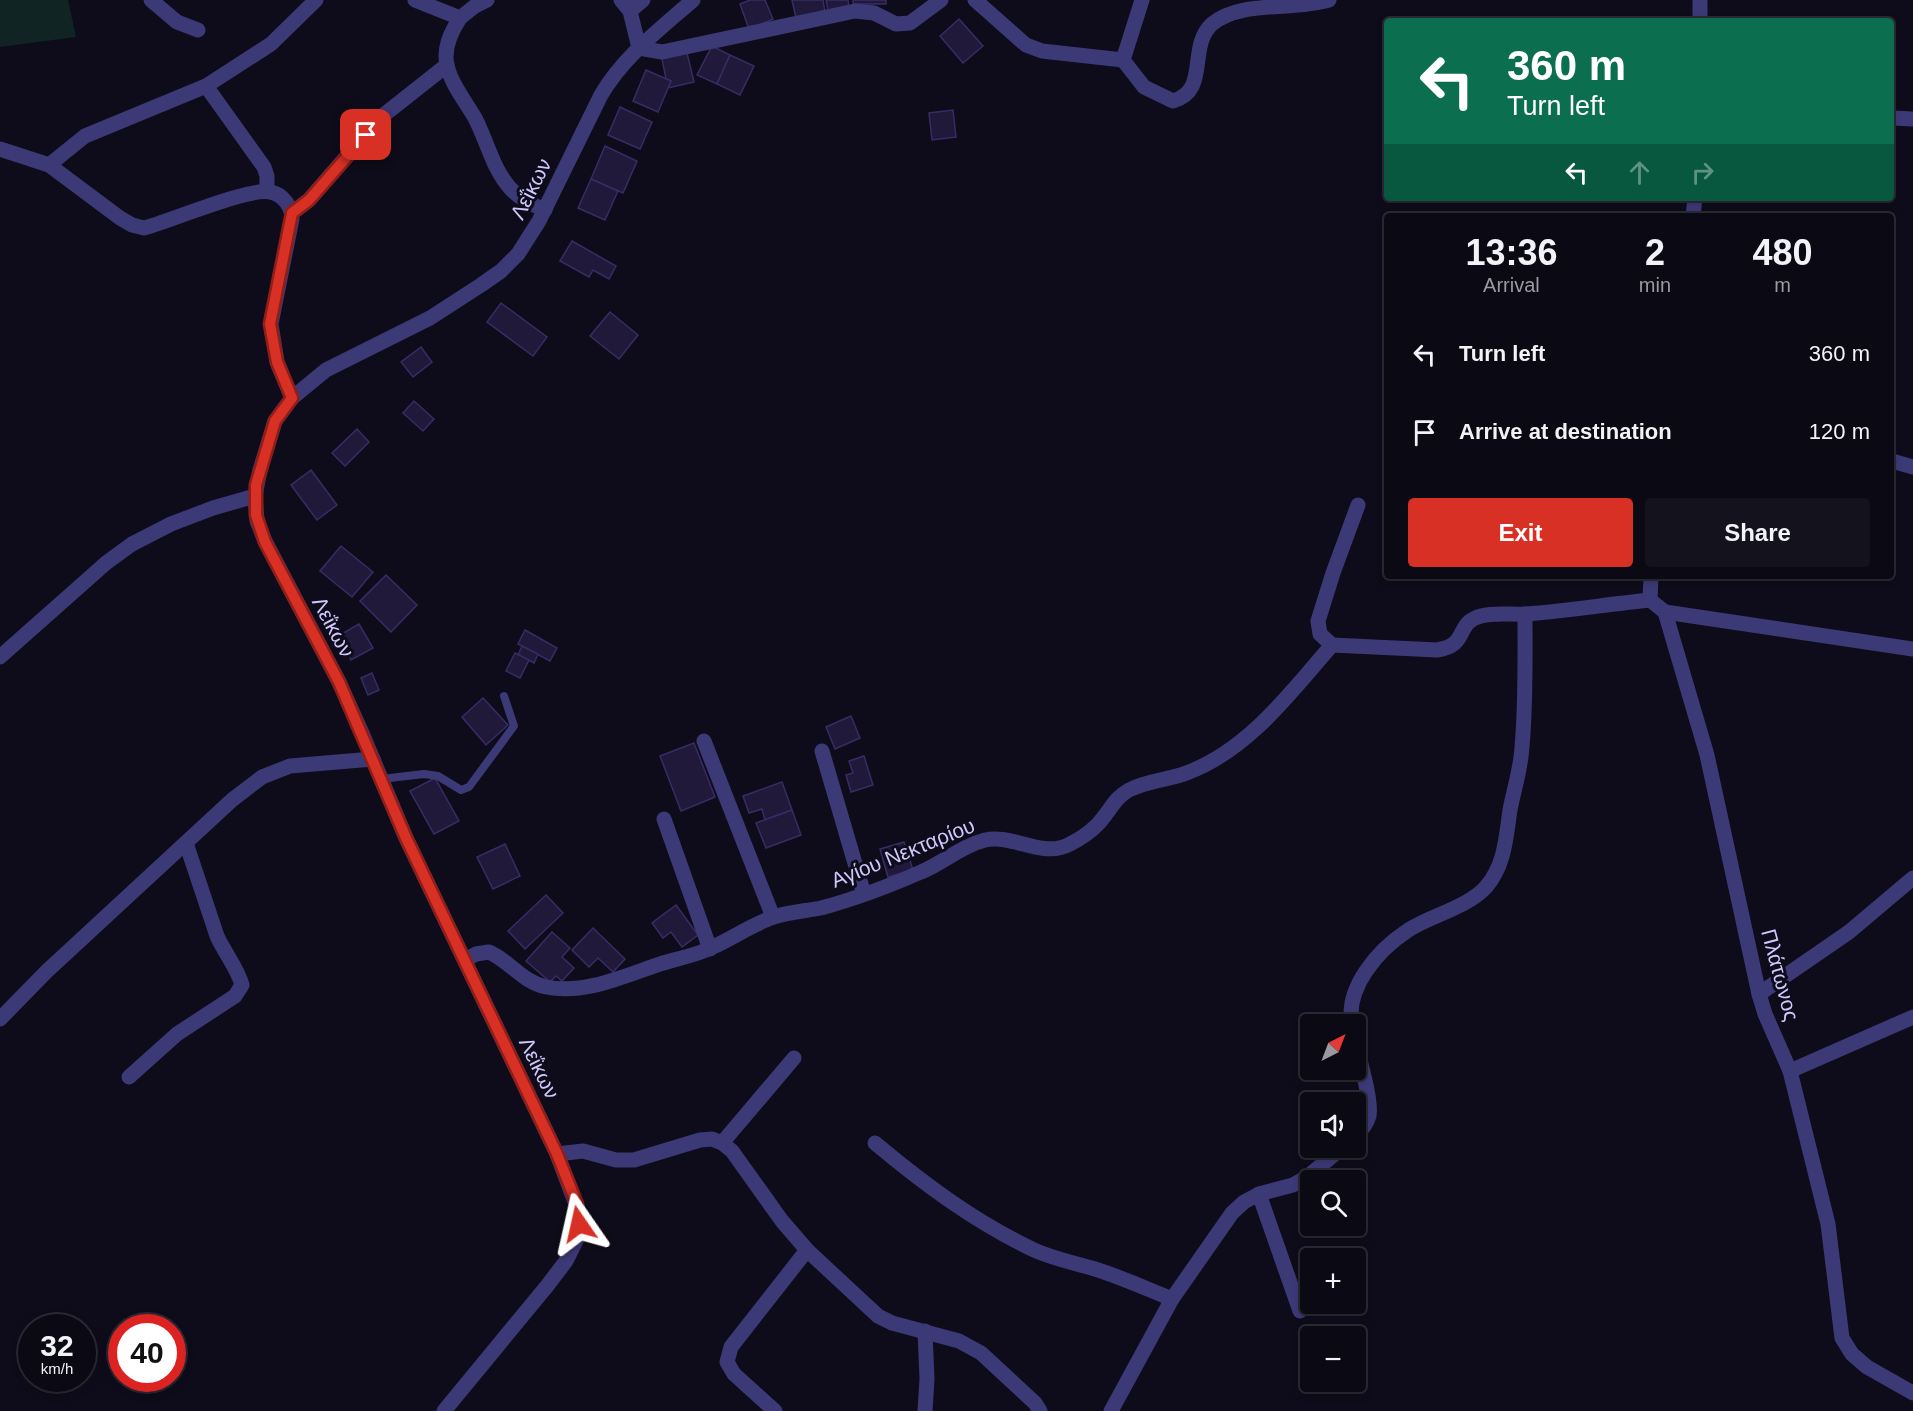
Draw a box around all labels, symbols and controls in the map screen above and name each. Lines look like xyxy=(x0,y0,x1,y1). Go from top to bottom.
icon: left xyxy=(1408,42,1486,120)
text: 360 m xyxy=(1507,42,1626,89)
text: Turn left xyxy=(1507,91,1605,121)
pin xyxy=(340,109,391,160)
icon: arrive xyxy=(349,118,382,151)
street label: Λεΐκων xyxy=(506,155,556,223)
icon: left xyxy=(1560,156,1593,189)
icon: ahead xyxy=(1623,156,1656,189)
icon: right xyxy=(1686,156,1719,189)
text: 13:36 xyxy=(1465,232,1557,273)
text: 2 xyxy=(1645,232,1665,273)
text: 480 xyxy=(1752,232,1813,273)
text: Arrival xyxy=(1483,274,1540,296)
text: min xyxy=(1639,274,1671,296)
text: m xyxy=(1774,274,1791,296)
icon: left xyxy=(1408,338,1441,371)
text: Turn left xyxy=(1459,341,1545,366)
text: 360 m xyxy=(1809,341,1870,366)
icon: arrive xyxy=(1408,416,1441,449)
text: Arrive at destination xyxy=(1459,419,1672,444)
text: 120 m xyxy=(1809,419,1870,444)
button: Exit xyxy=(1408,498,1633,567)
button: Share xyxy=(1645,498,1870,567)
street label: Λεΐκων xyxy=(308,593,359,661)
street label: Αγίου Νεκταρίου xyxy=(828,813,978,892)
street label: Πλάτωνος xyxy=(1757,926,1804,1023)
north arrow xyxy=(1300,1014,1366,1080)
map controls xyxy=(1300,1014,1366,1392)
street label: Λεΐκων xyxy=(515,1033,564,1102)
button: sound xyxy=(1300,1092,1366,1158)
button: search xyxy=(1300,1170,1366,1236)
position arrow xyxy=(547,1192,611,1256)
button: + xyxy=(1300,1248,1366,1314)
speed limit sign: 40 xyxy=(108,1314,186,1392)
button: − xyxy=(1300,1326,1366,1392)
text: 32 xyxy=(40,1329,74,1362)
text: km/h xyxy=(41,1360,73,1377)

